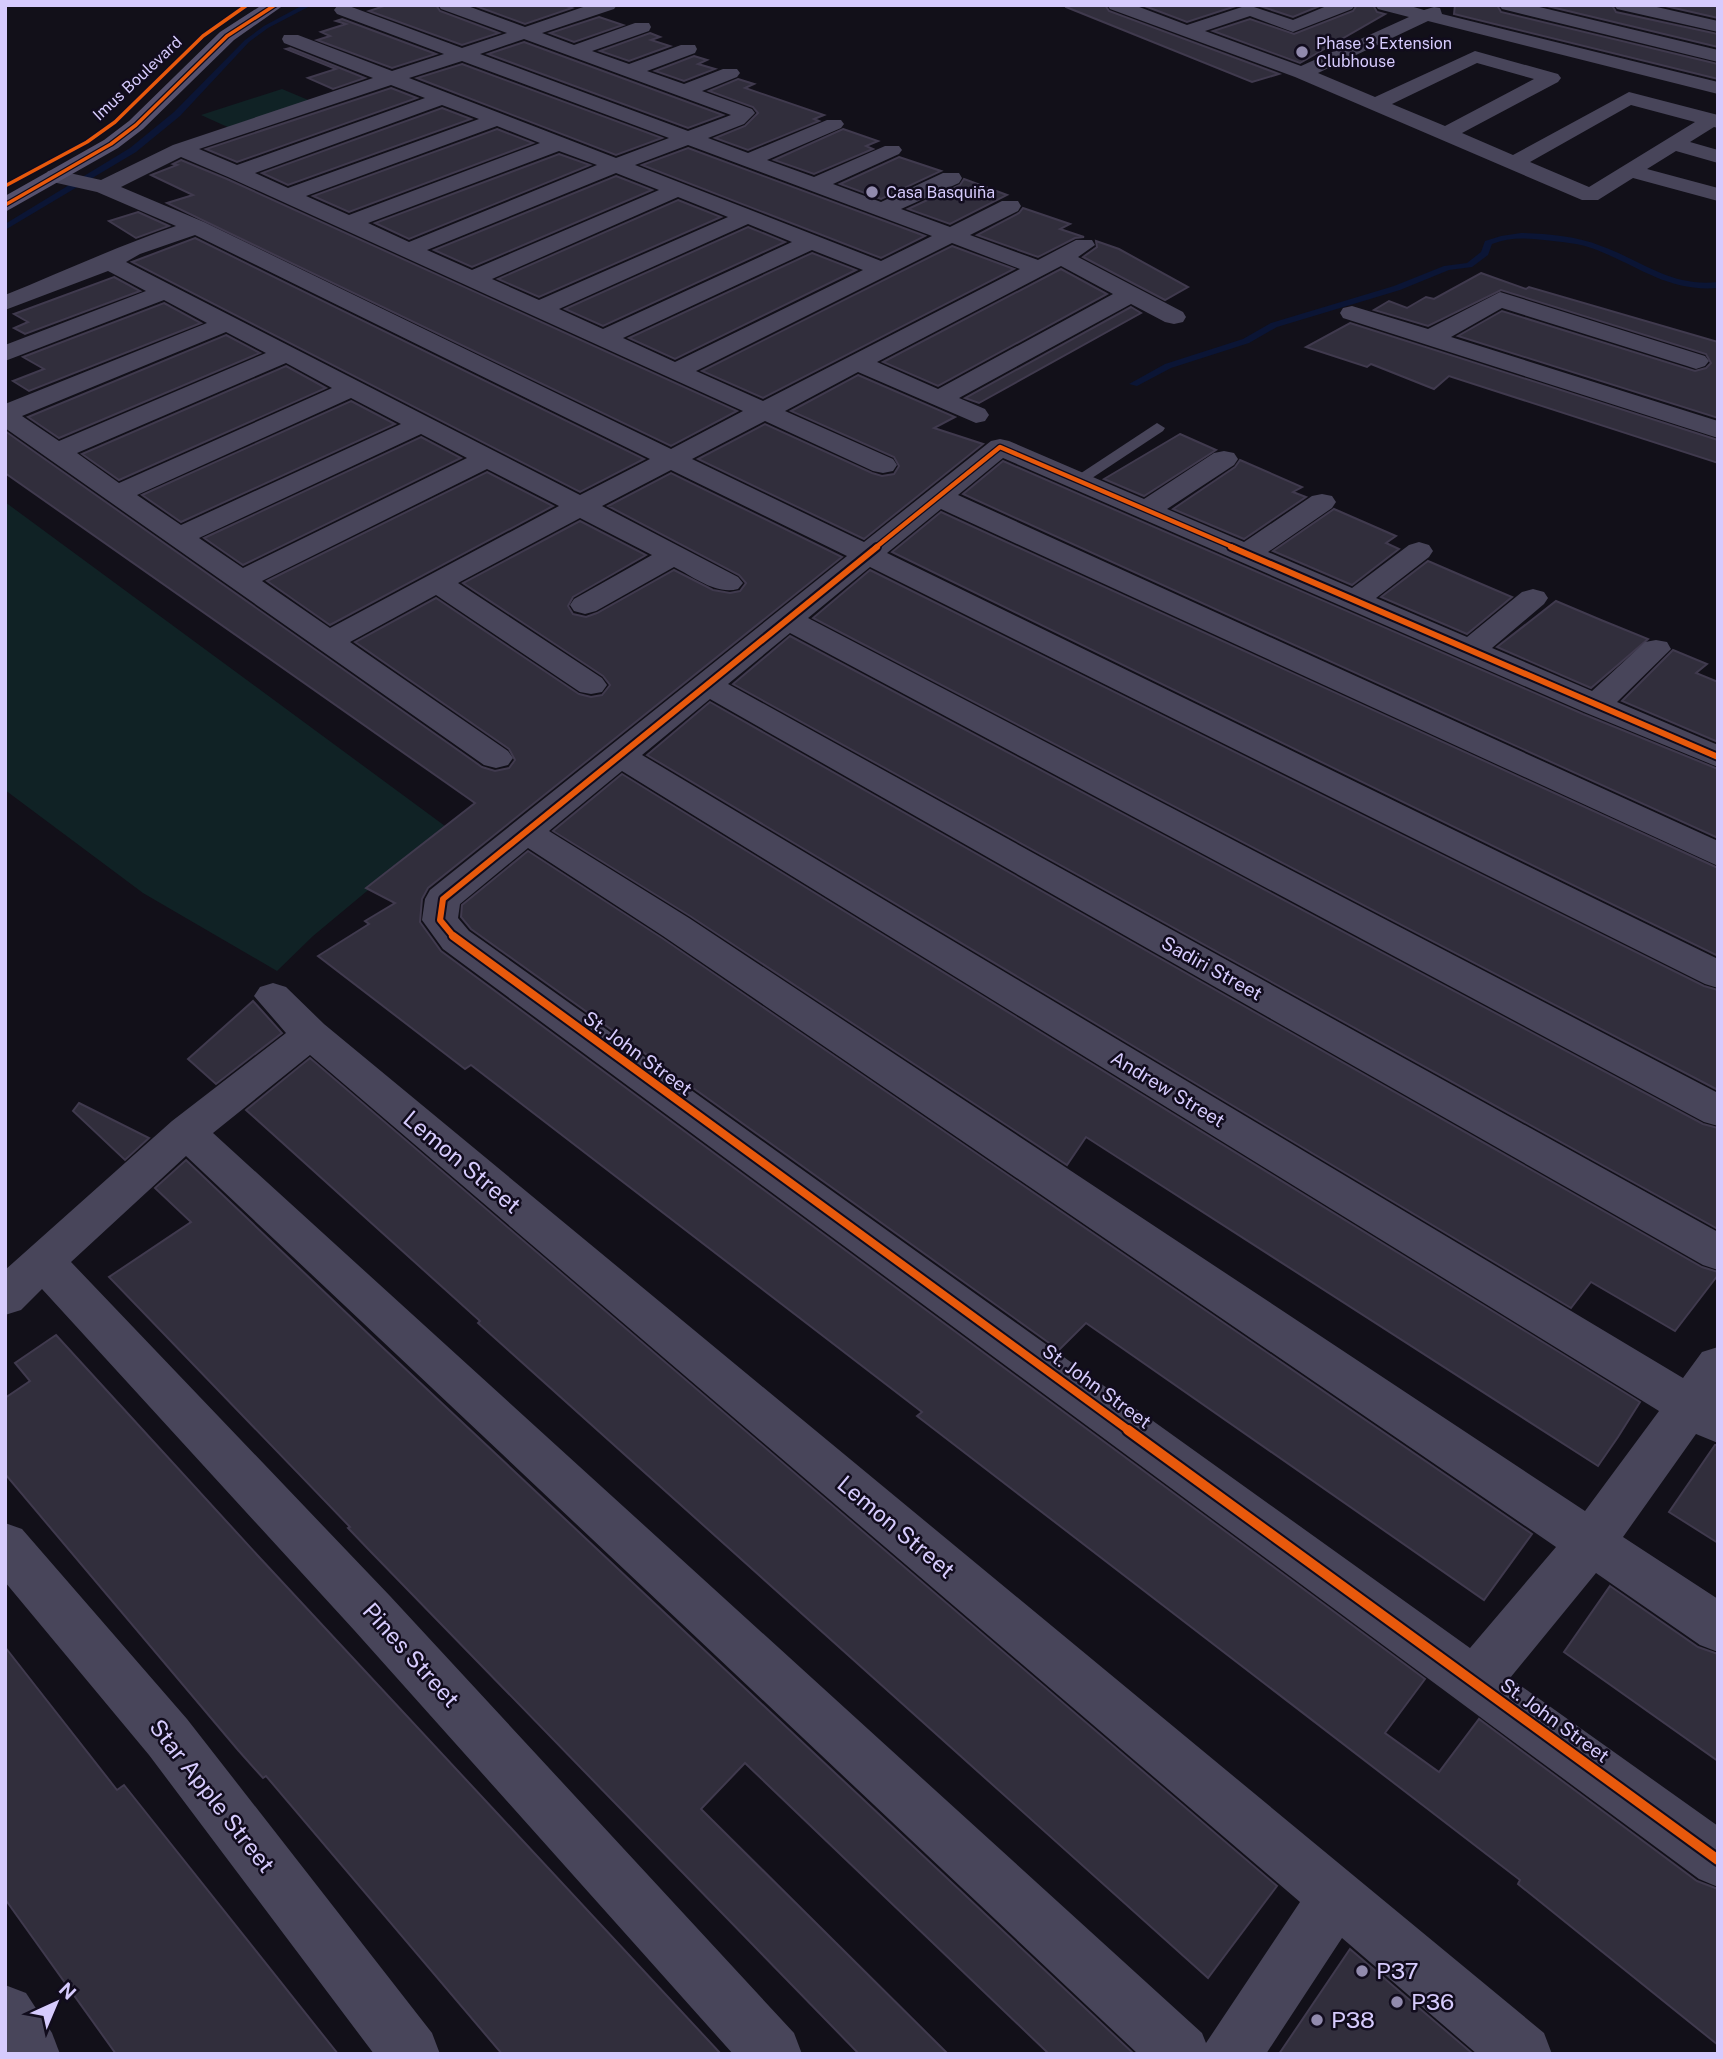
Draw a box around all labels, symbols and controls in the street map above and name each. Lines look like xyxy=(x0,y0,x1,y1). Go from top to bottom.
street label: Imus Boulevard xyxy=(89,32,186,124)
place label: Phase 3 Extension Clubhouse xyxy=(1316,34,1452,71)
marker: Phase 3 Extension Clubhouse xyxy=(1294,44,1310,60)
place label: Casa Basquiña xyxy=(886,183,995,202)
marker: Casa Basquiña xyxy=(864,184,880,200)
street label: Sadiri Street xyxy=(1158,931,1266,1005)
street label: St. John Street xyxy=(579,1006,697,1100)
street label: Andrew Street xyxy=(1107,1046,1229,1132)
street label: Lemon Street xyxy=(398,1105,526,1219)
street label: St. John Street xyxy=(1038,1339,1156,1433)
street label: Lemon Street xyxy=(832,1470,960,1584)
street label: Pines Street xyxy=(357,1597,465,1712)
street label: St. John Street xyxy=(1496,1673,1614,1767)
street label: Star Apple Street xyxy=(144,1714,281,1878)
place label: P37 xyxy=(1376,1957,1419,1984)
marker: P37 xyxy=(1354,1963,1370,1979)
north arrow xyxy=(21,1968,91,2038)
text: N xyxy=(55,1978,81,2004)
place label: P36 xyxy=(1411,1988,1454,2015)
marker: P36 xyxy=(1389,1994,1405,2010)
place label: P38 xyxy=(1331,2006,1375,2033)
marker: P38 xyxy=(1309,2012,1325,2028)

